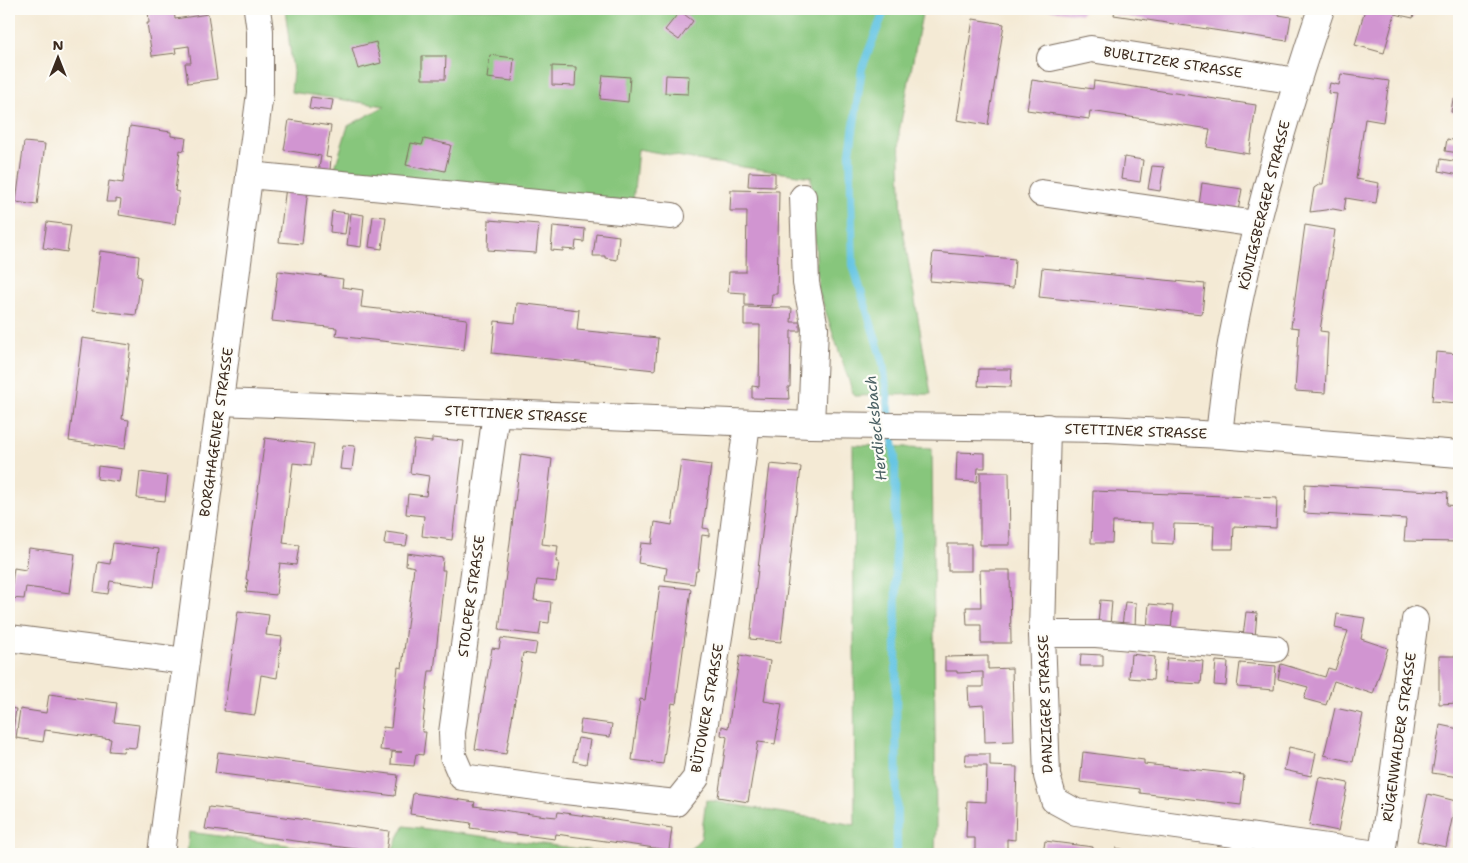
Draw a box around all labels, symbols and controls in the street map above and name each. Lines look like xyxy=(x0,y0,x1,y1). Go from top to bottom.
north arrow xyxy=(32,32,82,82)
text: N xyxy=(52,36,64,54)
street label: BUBLITZER STRASSE xyxy=(1102,42,1244,82)
street label: KÖNIGSBERGER STRASSE xyxy=(1234,118,1294,292)
street label: BORGHAGENER STRASSE xyxy=(195,346,237,518)
water label: Herdiecksbach xyxy=(861,374,891,482)
street label: STETTINER STRASSE xyxy=(444,401,588,427)
street label: STETTINER STRASSE xyxy=(1064,420,1208,442)
street label: STOLPER STRASSE xyxy=(454,534,489,658)
street label: DANZIGER STRASSE xyxy=(1034,634,1056,774)
street label: BÜTOWER STRASSE xyxy=(687,642,727,774)
street label: RÜGENWALDER STRASSE xyxy=(1378,651,1420,823)

